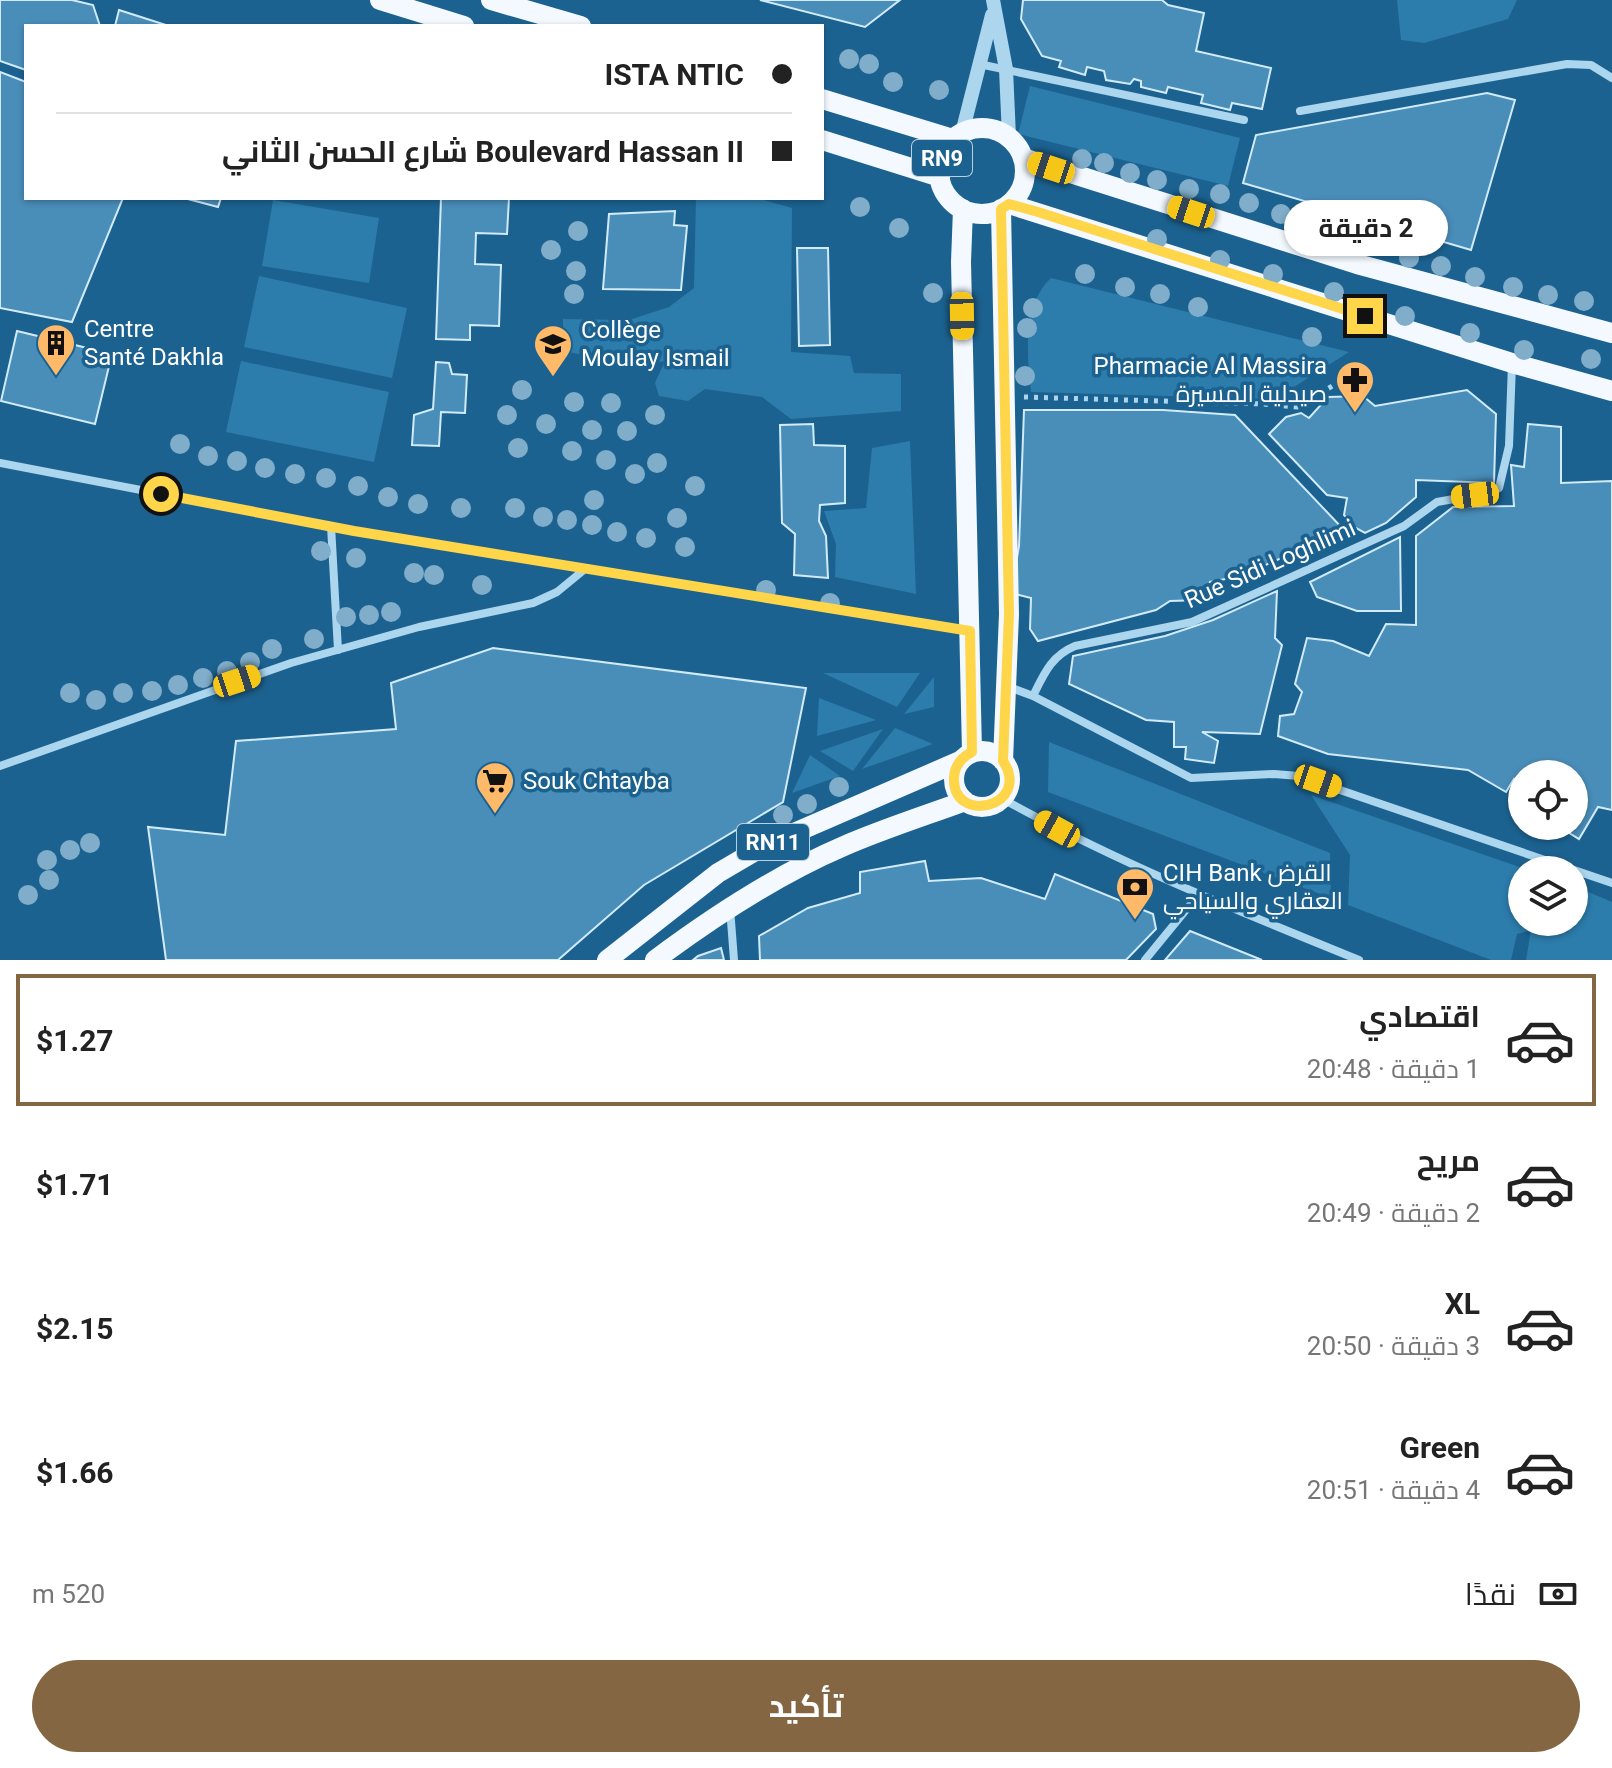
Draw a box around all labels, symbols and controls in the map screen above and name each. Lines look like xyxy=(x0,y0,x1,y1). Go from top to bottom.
text: ISTA NTIC xyxy=(604,57,744,92)
text: Boulevard Hassan II شارع الحسن الثاني xyxy=(222,134,744,169)
road number: RN9 xyxy=(912,140,972,176)
car xyxy=(1024,149,1078,187)
car xyxy=(1164,193,1218,231)
callout: 2 دقيقة xyxy=(1283,200,1447,256)
text: 2 دقيقة xyxy=(1319,213,1413,243)
car xyxy=(950,292,974,340)
route end xyxy=(1347,298,1383,334)
place label: Centre Santé Dakhla xyxy=(84,315,224,371)
place label: Collège Moulay Ismail xyxy=(581,316,730,372)
building icon: Centre Santé Dakhla xyxy=(35,322,77,377)
school or university icon: Collège Moulay Ismail xyxy=(532,323,574,378)
place label: Pharmacie Al Massira صيدلية المسيرة xyxy=(1093,352,1327,408)
pharmacy icon: Pharmacie Al Massira صيدلية المسيرة xyxy=(1334,359,1376,414)
route start xyxy=(143,476,179,512)
car xyxy=(1450,480,1500,510)
street label: Rue Sidi Loghlimi xyxy=(1180,514,1360,614)
car xyxy=(210,662,264,700)
supermarket icon: Souk Chtayba xyxy=(474,760,516,815)
map controls xyxy=(1508,760,1588,936)
button: locate xyxy=(1508,760,1588,840)
car xyxy=(1291,762,1345,800)
place label: Souk Chtayba xyxy=(523,767,670,795)
car xyxy=(1030,807,1084,851)
road number: RN11 xyxy=(737,824,809,860)
button: layers xyxy=(1508,856,1588,936)
place label: CIH Bank القرض العقاري والسياحي xyxy=(1163,859,1343,920)
bank icon: CIH Bank القرض العقاري والسياحي xyxy=(1114,866,1156,921)
text: اقتصادي xyxy=(1359,999,1480,1034)
icon: car xyxy=(1504,1004,1576,1076)
text: $1.27 xyxy=(36,1023,114,1058)
text: 1 دقيقة · 20:48 xyxy=(1307,1054,1480,1084)
text: مريح xyxy=(1417,1143,1480,1178)
icon: car xyxy=(1504,1148,1576,1220)
text: $1.71 xyxy=(36,1167,114,1202)
text: 2 دقيقة · 20:49 xyxy=(1307,1198,1480,1228)
text: XL xyxy=(1445,1286,1480,1321)
icon: car xyxy=(1504,1292,1576,1364)
text: $2.15 xyxy=(36,1311,114,1346)
text: 3 دقيقة · 20:50 xyxy=(1307,1331,1480,1361)
text: Green xyxy=(1400,1430,1480,1465)
icon: car xyxy=(1504,1436,1576,1508)
text: $1.66 xyxy=(36,1455,114,1490)
text: 4 دقيقة · 20:51 xyxy=(1307,1475,1480,1505)
icon: cash xyxy=(1536,1572,1580,1616)
text: نقدًا xyxy=(1465,1577,1516,1612)
text: 520 m xyxy=(32,1579,105,1609)
button: تأكيد xyxy=(32,1660,1580,1752)

